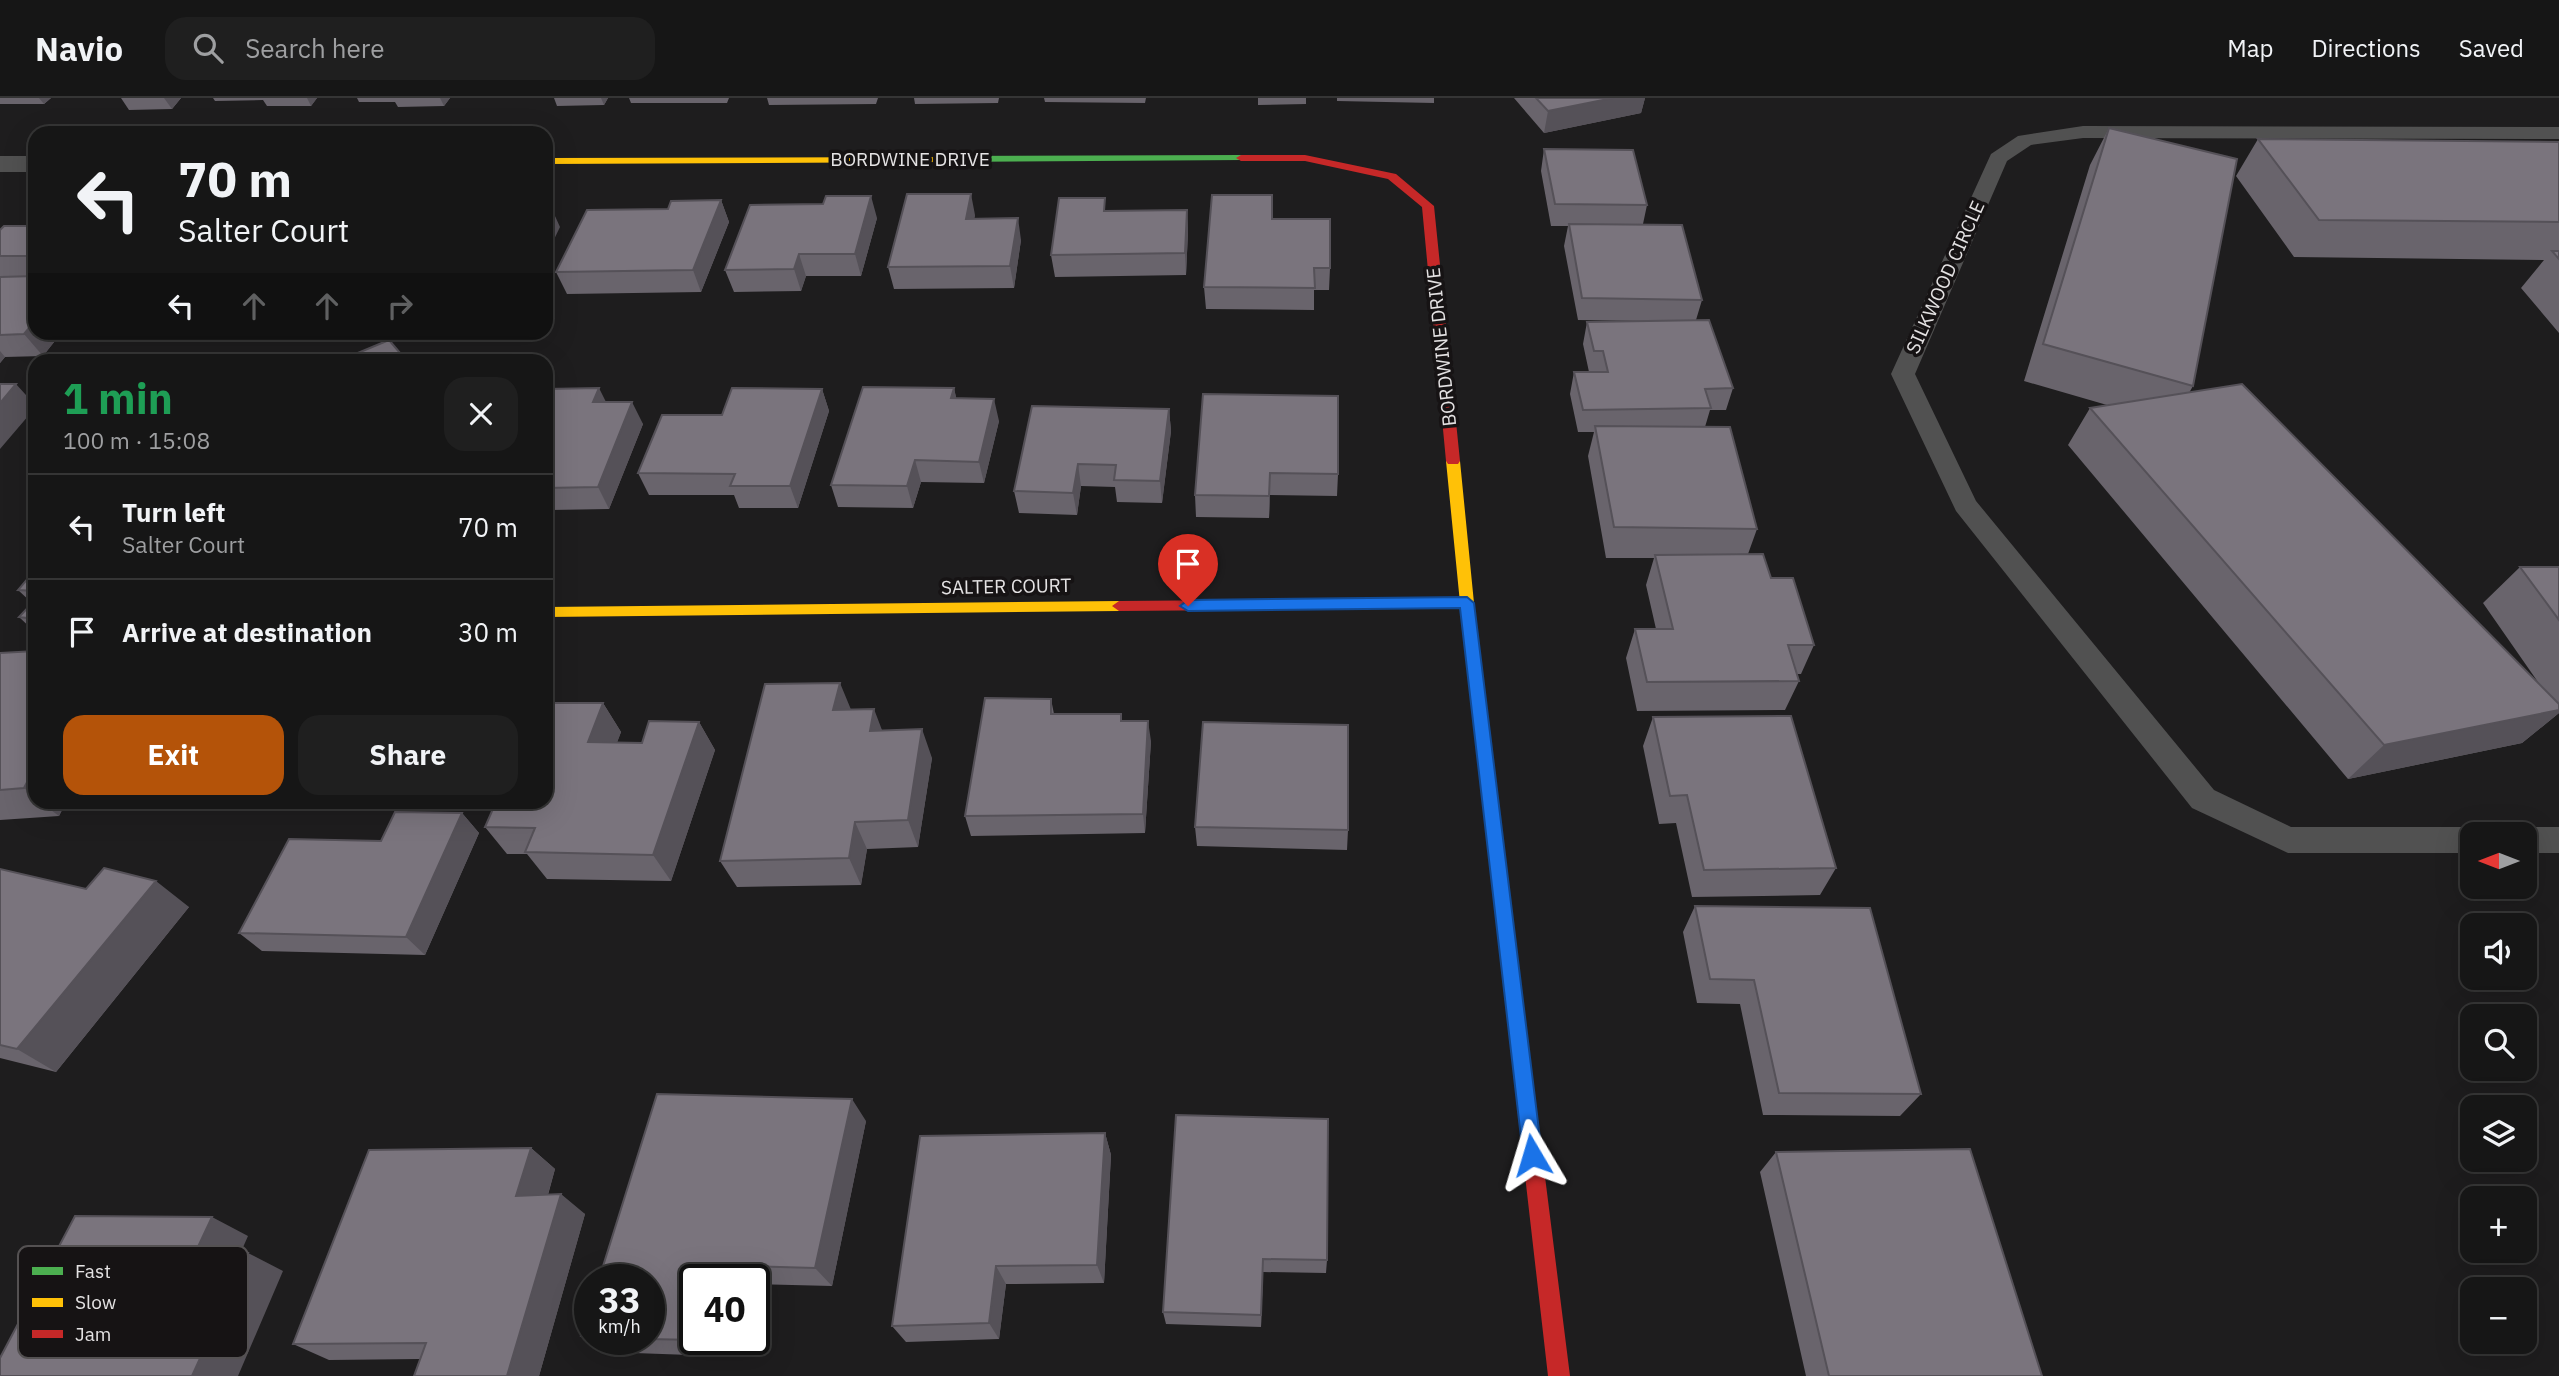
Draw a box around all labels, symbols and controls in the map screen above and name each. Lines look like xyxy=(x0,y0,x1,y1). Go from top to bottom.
search box xyxy=(165,17,655,80)
text: Navio xyxy=(35,27,123,70)
icon: search xyxy=(189,29,227,67)
text: Search here xyxy=(245,31,385,65)
text: Map xyxy=(2227,32,2273,64)
text: Directions xyxy=(2311,32,2421,64)
text: Saved xyxy=(2459,32,2524,64)
text: 70 m xyxy=(178,147,292,210)
street label: BORDWINE DRIVE xyxy=(830,147,990,171)
icon: left xyxy=(63,154,154,245)
street label: SILKWOOD CIRCLE xyxy=(1901,197,1989,357)
text: Salter Court xyxy=(178,209,349,251)
street label: BORDWINE DRIVE xyxy=(1421,266,1461,428)
icon: left xyxy=(162,287,200,325)
icon: ahead xyxy=(235,287,273,325)
icon: ahead xyxy=(308,287,346,325)
icon: right xyxy=(381,287,419,325)
text: 1 min xyxy=(63,371,173,426)
button: close xyxy=(444,377,518,451)
text: 100 m · 15:08 xyxy=(63,425,210,455)
text: Turn left xyxy=(122,495,225,529)
icon: left xyxy=(63,508,101,546)
text: 70 m xyxy=(458,510,518,544)
text: Salter Court xyxy=(122,529,245,559)
pin xyxy=(1158,534,1218,606)
icon: arrive xyxy=(1169,545,1207,583)
street label: SALTER COURT xyxy=(941,573,1072,599)
icon: arrive xyxy=(63,613,101,651)
text: Arrive at destination xyxy=(122,615,372,649)
text: 30 m xyxy=(458,615,518,649)
button: Exit xyxy=(63,715,284,795)
button: Share xyxy=(298,715,518,795)
north arrow xyxy=(2460,822,2538,900)
map controls xyxy=(2460,822,2537,1354)
button: sound xyxy=(2460,913,2537,990)
button: search xyxy=(2460,1004,2537,1081)
button: layers xyxy=(2460,1095,2537,1172)
position arrow xyxy=(1495,1118,1569,1192)
button: + xyxy=(2460,1186,2537,1263)
legend xyxy=(18,1246,248,1358)
text: Fast xyxy=(75,1259,111,1283)
speed limit sign: 40 xyxy=(679,1264,770,1355)
text: 33 xyxy=(598,1277,641,1323)
button: − xyxy=(2460,1277,2537,1354)
text: Slow xyxy=(75,1290,116,1314)
text: km/h xyxy=(598,1315,641,1338)
text: Jam xyxy=(75,1322,111,1346)

